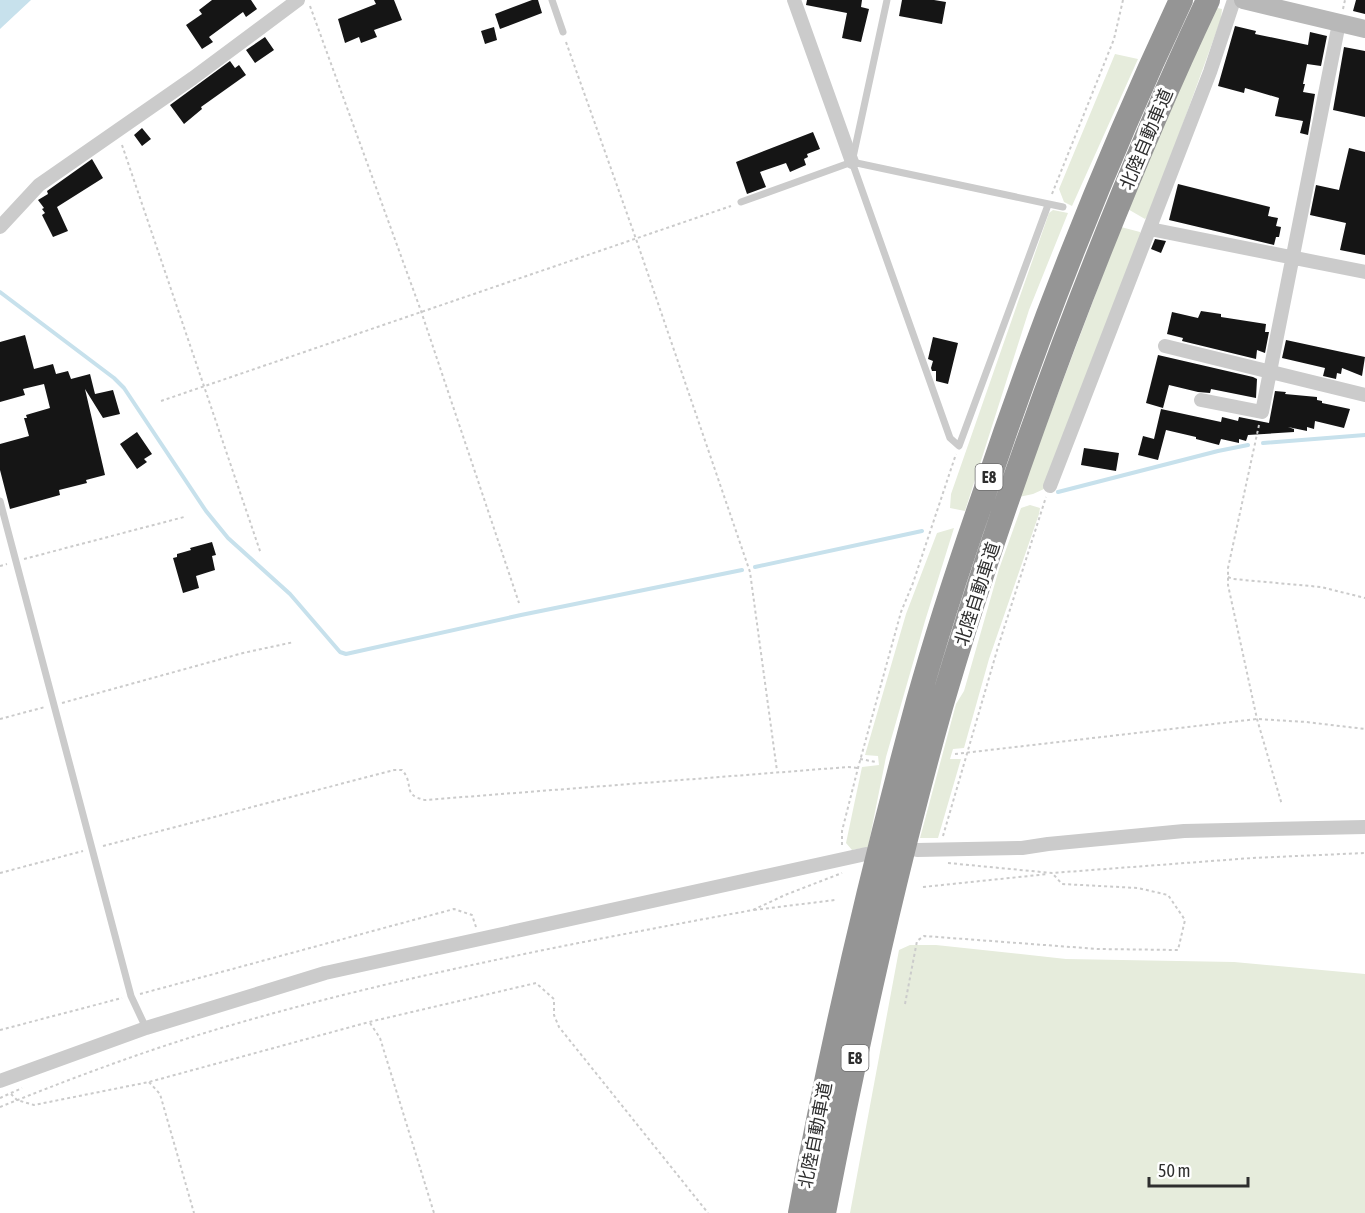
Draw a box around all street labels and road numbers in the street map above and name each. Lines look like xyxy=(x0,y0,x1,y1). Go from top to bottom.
street label: 北陸自動車道 xyxy=(1115,85,1177,193)
road number: E8 xyxy=(976,464,1002,490)
street label: 北陸自動車道 xyxy=(950,539,1004,649)
road number: E8 xyxy=(842,1045,868,1071)
street label: 北陸自動車道 xyxy=(794,1080,836,1190)

